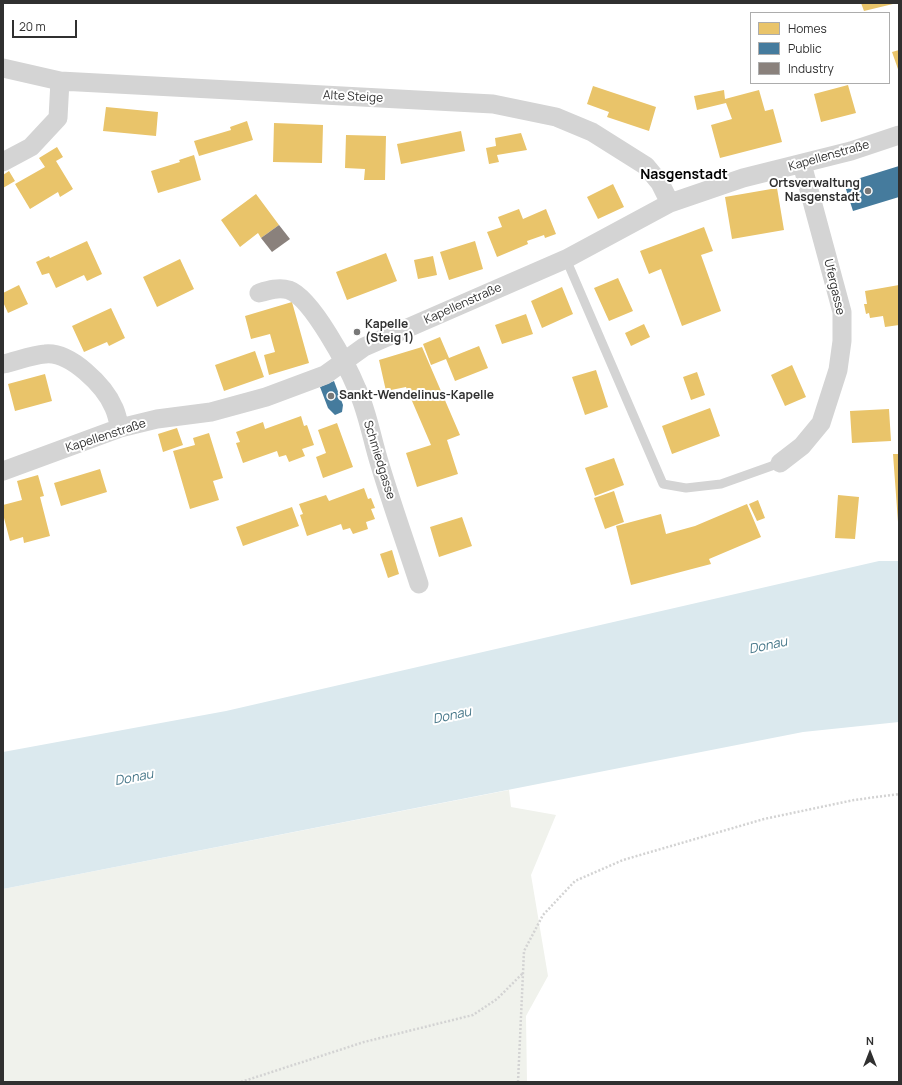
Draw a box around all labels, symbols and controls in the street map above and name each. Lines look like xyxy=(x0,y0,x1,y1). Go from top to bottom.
scale bar xyxy=(14,12,79,38)
legend xyxy=(750,12,890,84)
text: 20 m xyxy=(19,18,46,35)
text: Homes xyxy=(788,20,827,37)
text: Public xyxy=(788,40,822,57)
text: Industry xyxy=(788,60,834,77)
street label: Alte Steige xyxy=(323,88,383,106)
street label: Kapellenstraße xyxy=(787,138,871,174)
district label: Nasgenstadt xyxy=(640,167,728,183)
place label: Ortsverwaltung Nasgenstadt xyxy=(769,177,860,205)
marker: Ortsverwaltung Nasgenstadt xyxy=(863,186,873,196)
street label: Ufergasse xyxy=(821,258,847,316)
street label: Kapellenstraße xyxy=(422,280,504,328)
place label: Kapelle (Steig 1) xyxy=(365,318,414,346)
marker: Kapelle (Steig 1) xyxy=(352,327,362,337)
place label: Sankt-Wendelinus-Kapelle xyxy=(339,389,494,403)
marker: Sankt-Wendelinus-Kapelle xyxy=(326,391,336,401)
street label: Kapellenstraße xyxy=(64,416,148,456)
street label: Schmiedgasse xyxy=(360,419,398,501)
water label: Donau xyxy=(747,634,789,658)
water label: Donau xyxy=(431,704,473,728)
water label: Donau xyxy=(113,767,155,789)
north arrow xyxy=(850,1033,890,1073)
text: N xyxy=(866,1033,874,1048)

